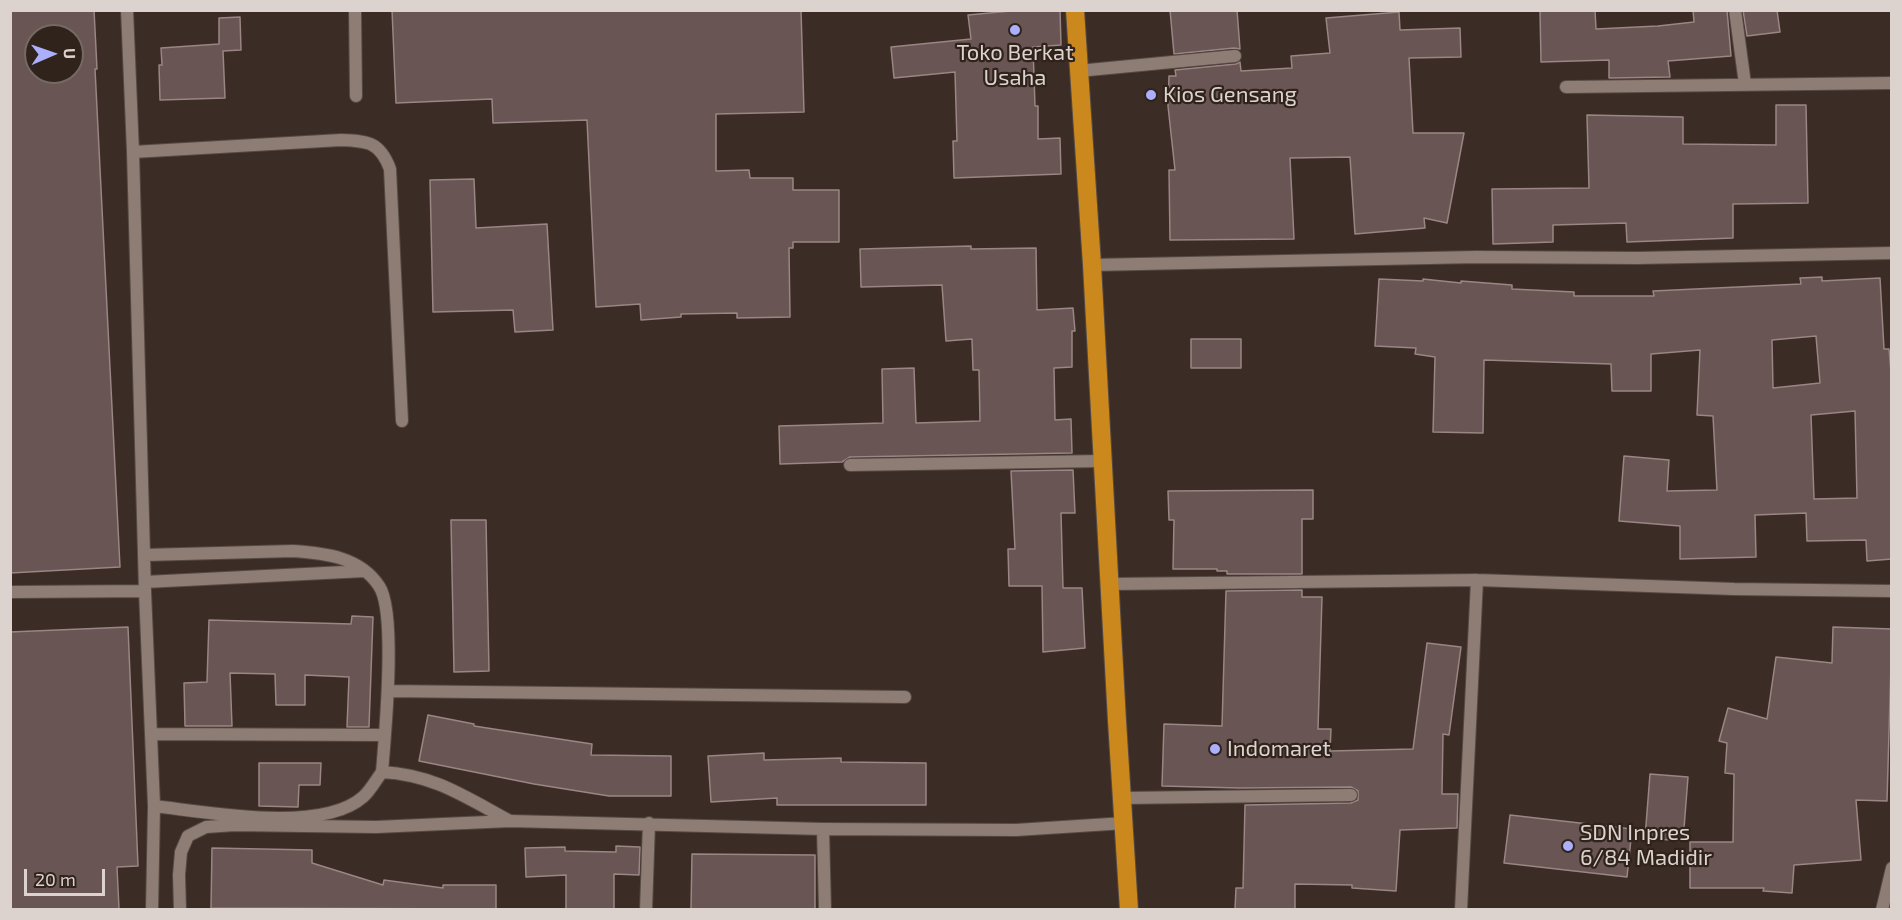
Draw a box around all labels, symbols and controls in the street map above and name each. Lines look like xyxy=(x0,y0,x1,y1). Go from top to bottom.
marker: Toko Berkat Usaha xyxy=(1008,23,1022,37)
north arrow xyxy=(24,24,84,84)
place label: Toko Berkat Usaha xyxy=(956,40,1074,92)
text: U xyxy=(61,48,80,59)
place label: Kios Gensang xyxy=(1163,82,1297,108)
marker: Kios Gensang xyxy=(1144,88,1158,102)
place label: Indomaret xyxy=(1227,736,1331,762)
marker: Indomaret xyxy=(1208,742,1222,756)
place label: SDN Inpres 6/84 Madidir xyxy=(1580,820,1712,872)
marker: SDN Inpres 6/84 Madidir xyxy=(1561,839,1575,853)
scale bar xyxy=(27,857,108,895)
text: 20 m xyxy=(35,868,76,890)

